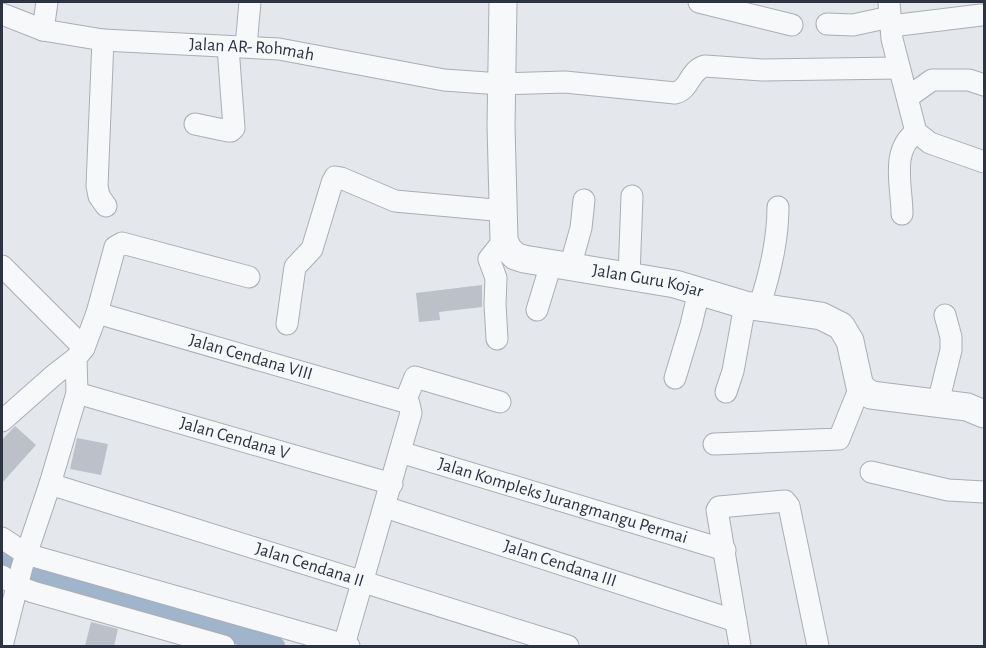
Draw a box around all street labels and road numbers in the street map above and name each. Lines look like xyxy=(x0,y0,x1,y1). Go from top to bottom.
street label: Jalan AR- Rohmah xyxy=(189,35,316,64)
street label: Jalan Guru Kojar xyxy=(591,261,706,301)
street label: Jalan Cendana VIII xyxy=(187,331,315,384)
street label: Jalan Cendana V xyxy=(178,414,292,463)
street label: Jalan Kompleks Jurangmangu Permai xyxy=(436,455,690,547)
street label: Jalan Cendana III xyxy=(501,537,619,591)
street label: Jalan Cendana II xyxy=(253,540,366,591)

